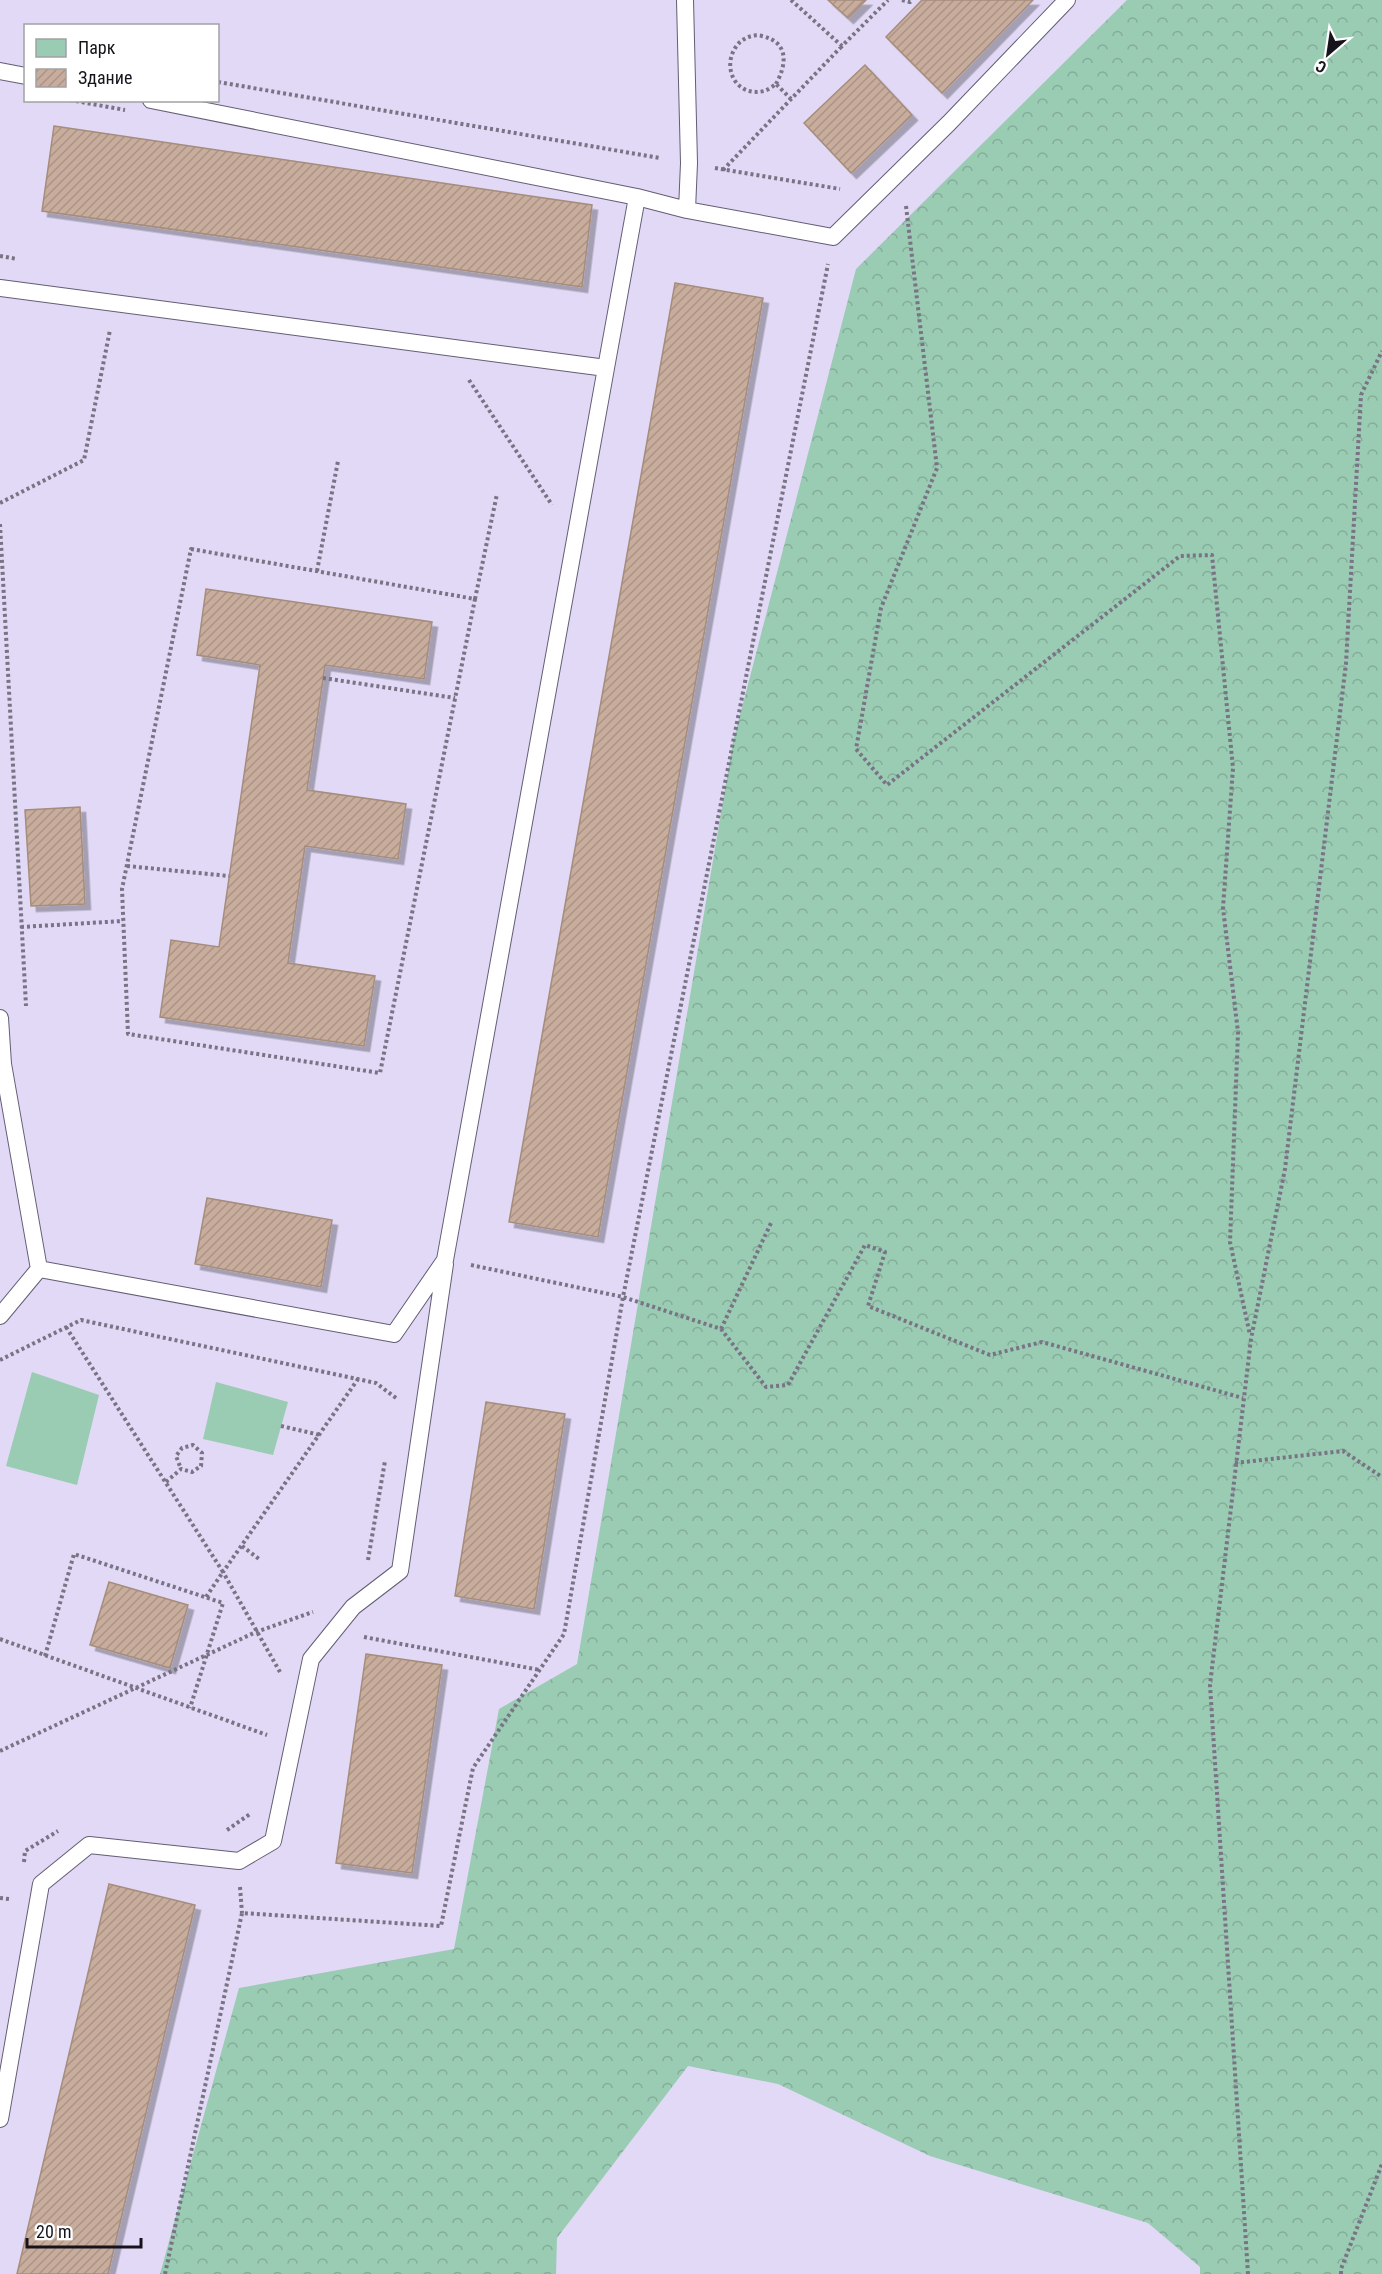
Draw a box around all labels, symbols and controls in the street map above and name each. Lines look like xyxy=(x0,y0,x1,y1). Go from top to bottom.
legend xyxy=(24,24,219,102)
north arrow xyxy=(1298,24,1358,84)
text: Парк xyxy=(78,37,116,58)
text: С xyxy=(1312,56,1330,77)
text: Здание xyxy=(78,67,132,88)
scale bar xyxy=(27,2211,141,2249)
text: 20 m xyxy=(36,2221,71,2242)

